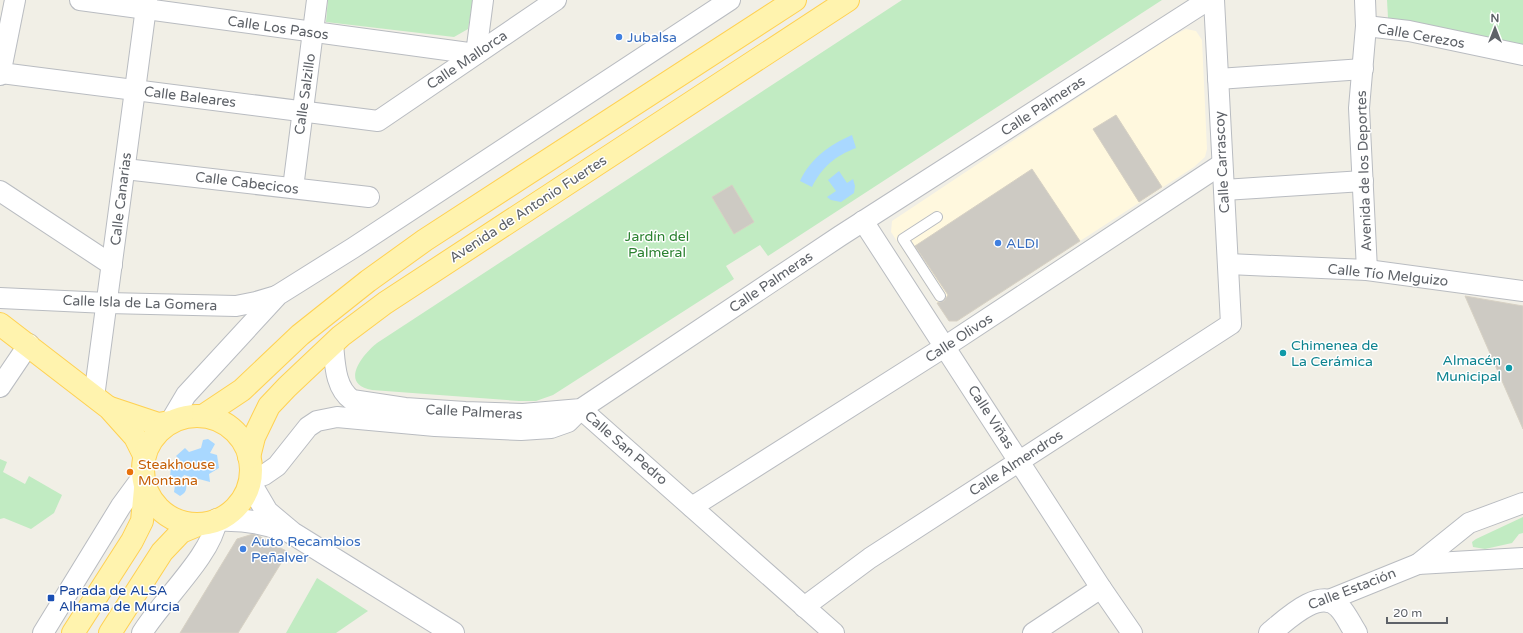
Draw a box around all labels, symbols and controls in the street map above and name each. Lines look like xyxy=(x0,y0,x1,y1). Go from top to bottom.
north arrow xyxy=(1475,8,1515,48)
street label: Calle Los Pasos xyxy=(226,12,330,44)
text: N xyxy=(1491,12,1499,25)
street label: Calle Cerezos xyxy=(1376,20,1466,52)
street label: Calle Mallorca xyxy=(423,27,511,93)
place label: Jubalsa xyxy=(627,29,677,46)
marker: Jubalsa xyxy=(614,32,624,42)
street label: Calle Salzillo xyxy=(291,52,319,136)
street label: Calle Palmeras xyxy=(998,72,1089,140)
street label: Calle Baleares xyxy=(143,83,237,111)
street label: Avenida de los Deportes xyxy=(1353,90,1375,252)
street label: Calle Carrascoy xyxy=(1211,110,1233,214)
street label: Calle Canarias xyxy=(107,151,135,246)
street label: Avenida de Antonio Fuertes xyxy=(446,152,610,266)
street label: Calle Cabecicos xyxy=(194,168,300,198)
park label: Jardín del Palmeral xyxy=(625,228,689,261)
place label: ALDI xyxy=(1006,235,1039,252)
marker: ALDI xyxy=(993,238,1003,248)
street label: Calle Palmeras xyxy=(726,248,816,316)
street label: Calle Tío Melguizo xyxy=(1327,260,1449,290)
street label: Calle Isla de La Gomera xyxy=(62,292,218,314)
street label: Calle Olivos xyxy=(922,310,996,366)
place label: Chimenea de La Cerámica xyxy=(1291,337,1378,370)
marker: Chimenea de La Cerámica xyxy=(1278,348,1288,358)
place label: Almacén Municipal xyxy=(1436,352,1501,385)
marker: Almacén Municipal xyxy=(1504,363,1514,373)
street label: Calle Viñas xyxy=(964,382,1018,452)
street label: Calle Palmeras xyxy=(425,401,523,423)
street label: Calle San Pedro xyxy=(581,407,671,489)
street label: Calle Almendros xyxy=(966,426,1066,500)
place label: Steakhouse Montana xyxy=(138,456,215,489)
marker: Steakhouse Montana xyxy=(125,467,135,477)
place label: Auto Recambios Peñalver xyxy=(251,533,361,566)
marker: Auto Recambios Peñalver xyxy=(238,544,248,554)
street label: Calle Estación xyxy=(1306,564,1398,614)
place label: Parada de ALSA Alhama de Murcia xyxy=(59,582,180,615)
marker: Parada de ALSA Alhama de Murcia xyxy=(46,593,56,603)
scale bar xyxy=(1387,599,1447,625)
text: 20 m xyxy=(1393,606,1422,620)

